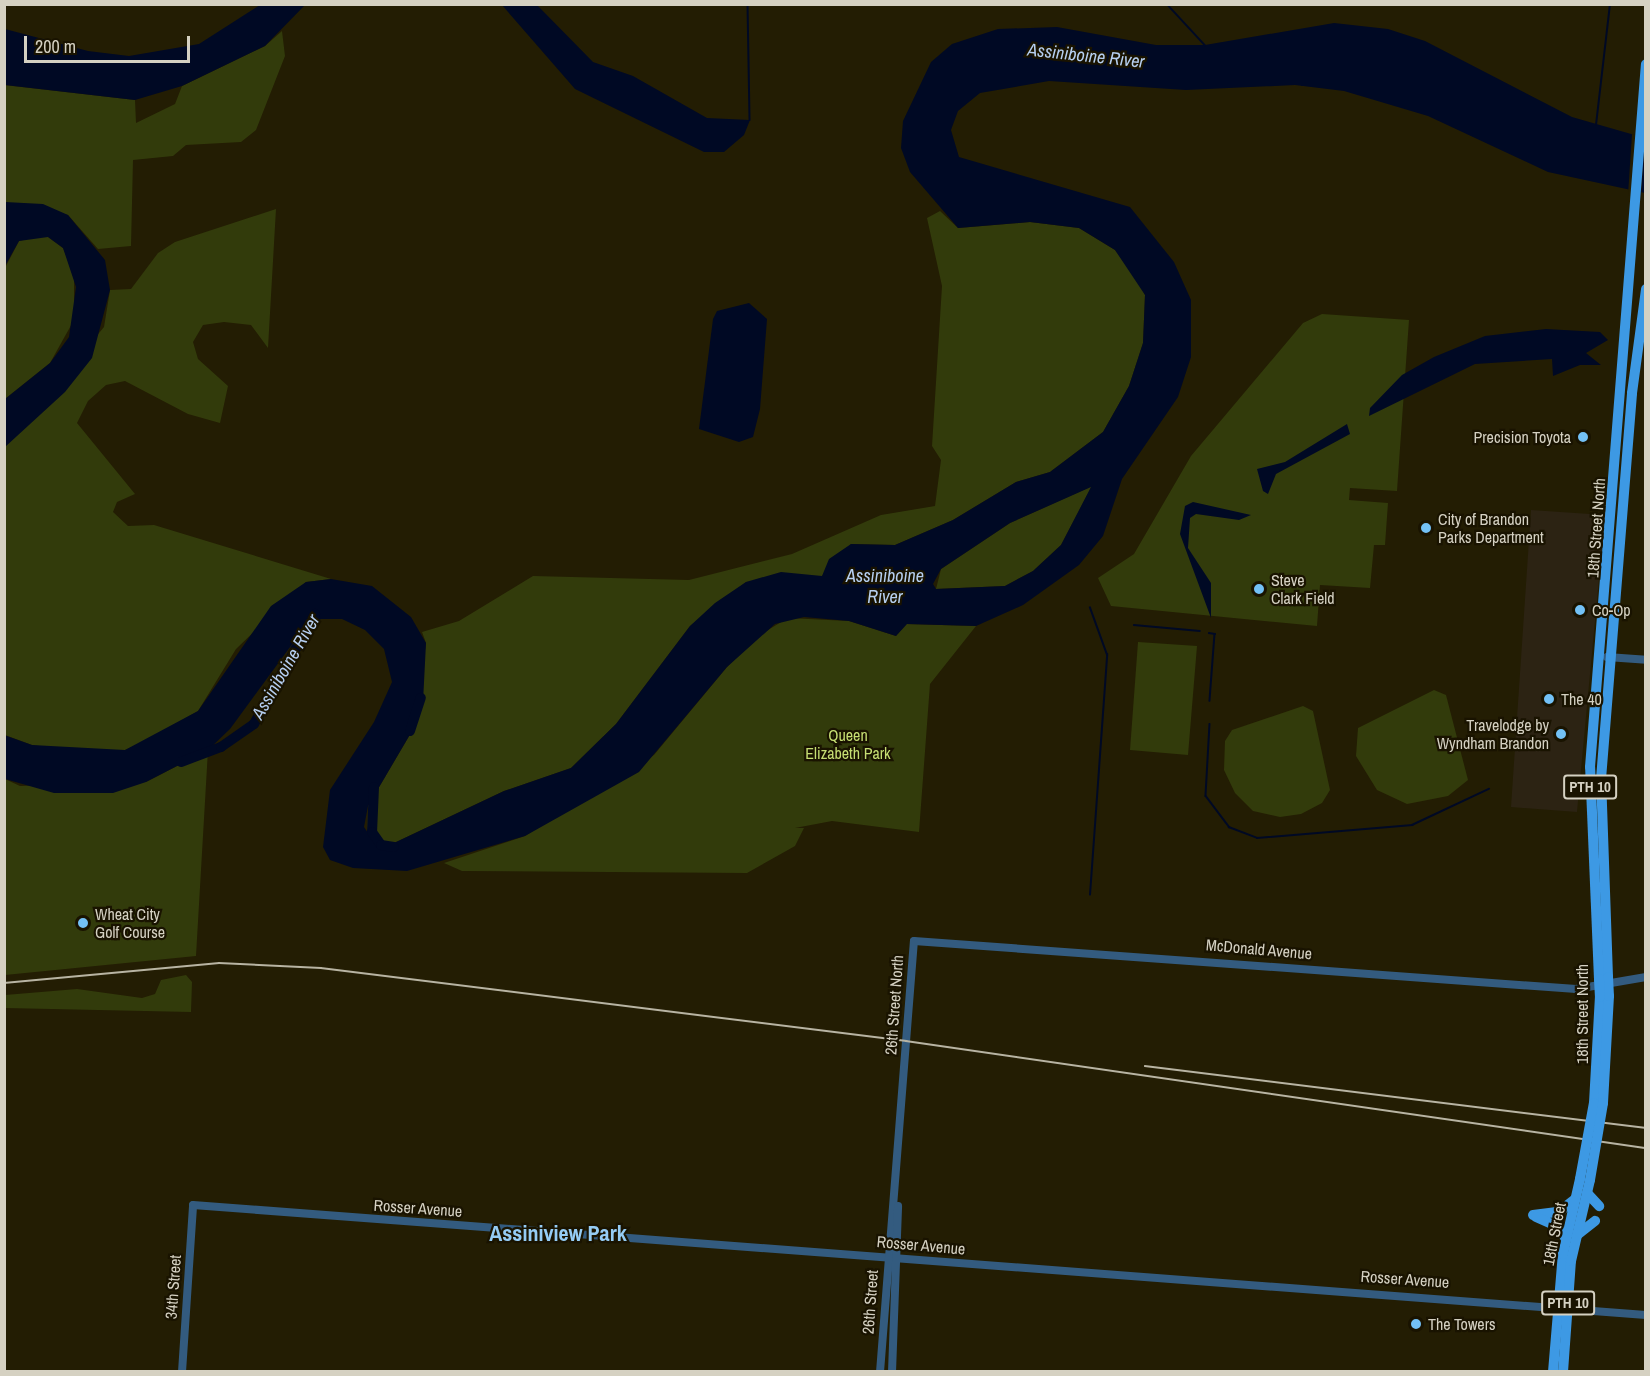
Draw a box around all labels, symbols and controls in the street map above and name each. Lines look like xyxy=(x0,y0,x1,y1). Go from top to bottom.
scale bar xyxy=(27,24,194,62)
text: 200 m xyxy=(35,34,76,59)
water label: Assiniboine River xyxy=(1027,39,1145,73)
place label: Precision Toyota xyxy=(1473,427,1571,447)
marker: Precision Toyota xyxy=(1576,430,1590,444)
street label: 18th Street North xyxy=(1583,477,1609,579)
place label: City of Brandon Parks Department xyxy=(1438,509,1544,547)
marker: City of Brandon Parks Department xyxy=(1419,521,1433,535)
water label: Assiniboine River xyxy=(846,566,924,608)
place label: Steve Clark Field xyxy=(1271,570,1334,608)
marker: Steve Clark Field xyxy=(1252,582,1266,596)
place label: Co-Op xyxy=(1592,600,1631,620)
marker: Co-Op xyxy=(1573,603,1587,617)
water label: Assiniboine River xyxy=(247,611,325,723)
place label: The 40 xyxy=(1561,689,1602,709)
marker: The 40 xyxy=(1542,692,1556,706)
place label: Travelodge by Wyndham Brandon xyxy=(1437,715,1549,753)
park label: Queen Elizabeth Park xyxy=(805,725,891,763)
marker: Travelodge by Wyndham Brandon xyxy=(1554,727,1568,741)
road number: PTH 10 xyxy=(1563,775,1617,799)
place label: Wheat City Golf Course xyxy=(95,904,165,942)
marker: Wheat City Golf Course xyxy=(76,916,90,930)
street label: McDonald Avenue xyxy=(1205,935,1313,963)
street label: 26th Street North xyxy=(881,954,907,1056)
street label: 18th Street North xyxy=(1572,964,1592,1064)
street label: Rosser Avenue xyxy=(373,1195,463,1221)
street label: 18th Street xyxy=(1538,1201,1570,1267)
district label: Assiniview Park xyxy=(489,1221,627,1247)
street label: Rosser Avenue xyxy=(876,1232,966,1258)
street label: 34th Street xyxy=(161,1254,185,1320)
street label: Rosser Avenue xyxy=(1360,1266,1450,1292)
street label: 26th Street xyxy=(858,1269,882,1335)
road number: PTH 10 xyxy=(1541,1291,1595,1315)
place label: The Towers xyxy=(1428,1314,1496,1334)
marker: The Towers xyxy=(1409,1317,1423,1331)

